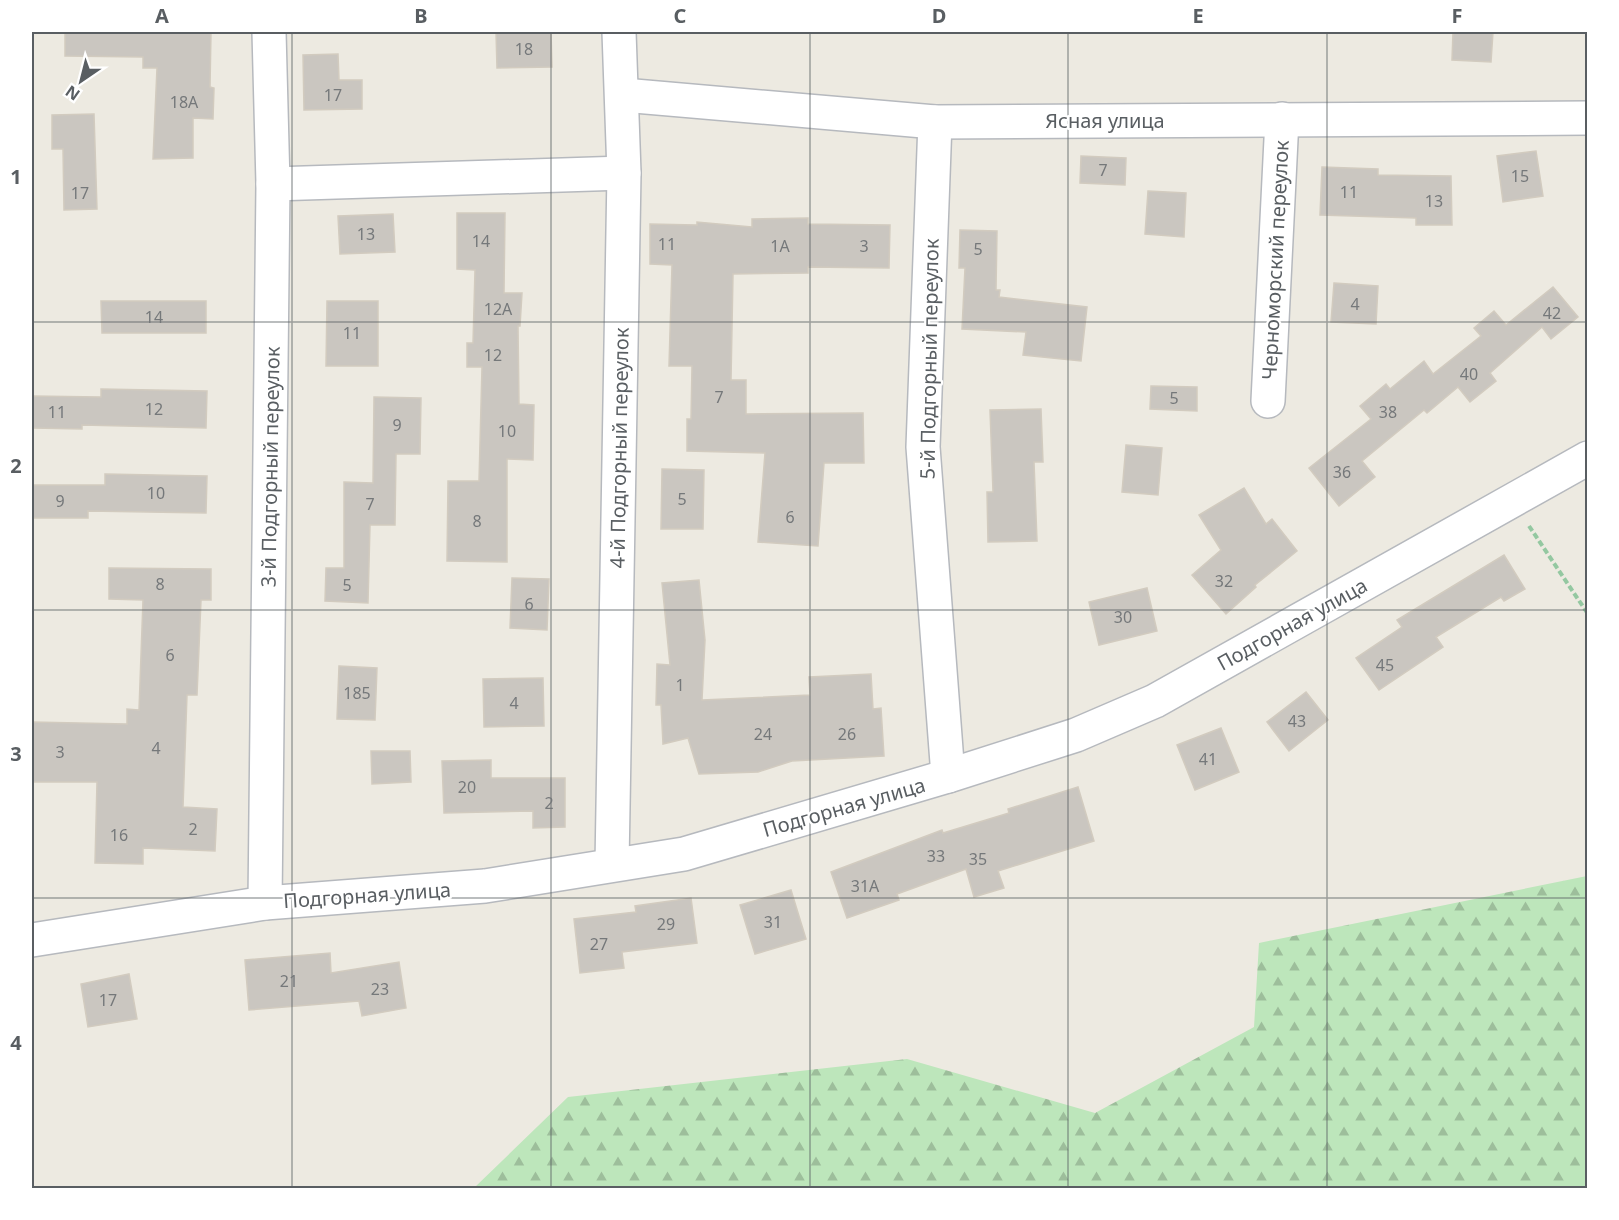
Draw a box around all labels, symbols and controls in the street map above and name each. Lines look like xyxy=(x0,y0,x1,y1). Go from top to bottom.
text: A xyxy=(155,2,169,29)
text: B xyxy=(414,2,428,29)
text: C xyxy=(674,2,687,29)
text: D xyxy=(932,2,946,29)
text: E xyxy=(1192,2,1204,29)
text: F xyxy=(1452,2,1462,29)
house number: 18 xyxy=(515,38,533,60)
north arrow xyxy=(51,51,111,111)
text: N xyxy=(61,81,84,106)
house number: 17 xyxy=(324,84,342,106)
house number: 18А xyxy=(170,91,199,113)
street label: Ясная улица xyxy=(1045,107,1165,134)
street label: Черноморский переулок xyxy=(1255,139,1295,380)
house number: 7 xyxy=(1098,159,1108,181)
text: 1 xyxy=(10,163,22,190)
house number: 15 xyxy=(1511,165,1529,187)
house number: 11 xyxy=(1340,181,1358,203)
house number: 17 xyxy=(71,182,89,204)
house number: 13 xyxy=(1425,190,1443,212)
house number: 13 xyxy=(357,223,375,245)
house number: 14 xyxy=(472,230,490,252)
house number: 11 xyxy=(658,233,676,255)
house number: 1А xyxy=(770,235,790,257)
house number: 3 xyxy=(859,235,869,257)
street label: 5-й Подгорный переулок xyxy=(913,238,945,480)
house number: 5 xyxy=(973,238,983,260)
house number: 4 xyxy=(1350,293,1360,315)
house number: 12А xyxy=(484,298,513,320)
house number: 42 xyxy=(1543,302,1561,324)
house number: 14 xyxy=(145,306,163,328)
house number: 11 xyxy=(343,322,361,344)
street label: 4-й Подгорный переулок xyxy=(603,327,635,569)
house number: 12 xyxy=(484,344,502,366)
street label: 3-й Подгорный переулок xyxy=(254,346,286,588)
house number: 40 xyxy=(1460,363,1478,385)
house number: 7 xyxy=(714,386,724,408)
house number: 5 xyxy=(1169,387,1179,409)
house number: 12 xyxy=(145,398,163,420)
house number: 11 xyxy=(48,401,66,423)
house number: 38 xyxy=(1379,401,1397,423)
house number: 9 xyxy=(392,414,402,436)
house number: 10 xyxy=(498,420,516,442)
text: 2 xyxy=(10,452,22,479)
house number: 36 xyxy=(1333,461,1351,483)
house number: 10 xyxy=(147,482,165,504)
house number: 5 xyxy=(677,488,687,510)
house number: 9 xyxy=(55,490,65,512)
house number: 7 xyxy=(365,493,375,515)
house number: 6 xyxy=(785,506,795,528)
house number: 8 xyxy=(472,510,482,532)
house number: 32 xyxy=(1215,570,1233,592)
street label: Подгорная улица xyxy=(1212,571,1372,677)
house number: 8 xyxy=(155,573,165,595)
house number: 5 xyxy=(342,574,352,596)
house number: 6 xyxy=(524,593,534,615)
house number: 30 xyxy=(1114,606,1132,628)
house number: 6 xyxy=(165,644,175,666)
house number: 45 xyxy=(1376,654,1394,676)
house number: 1 xyxy=(675,674,685,696)
house number: 185 xyxy=(343,682,371,704)
house number: 4 xyxy=(509,692,519,714)
house number: 43 xyxy=(1288,710,1306,732)
house number: 24 xyxy=(754,723,772,745)
house number: 26 xyxy=(838,723,856,745)
house number: 4 xyxy=(151,737,161,759)
text: 3 xyxy=(10,740,22,767)
house number: 3 xyxy=(55,741,65,763)
house number: 41 xyxy=(1199,748,1217,770)
street label: Подгорная улица xyxy=(760,771,928,843)
house number: 20 xyxy=(458,776,476,798)
house number: 2 xyxy=(544,792,554,814)
house number: 2 xyxy=(188,818,198,840)
house number: 16 xyxy=(110,824,128,846)
house number: 33 xyxy=(927,845,945,867)
house number: 35 xyxy=(969,848,987,870)
house number: 31А xyxy=(851,875,880,897)
street label: Подгорная улица xyxy=(282,876,452,914)
house number: 31 xyxy=(764,911,782,933)
house number: 29 xyxy=(657,913,675,935)
house number: 27 xyxy=(590,933,608,955)
house number: 21 xyxy=(280,970,298,992)
house number: 23 xyxy=(371,978,389,1000)
house number: 17 xyxy=(99,989,117,1011)
text: 4 xyxy=(10,1029,22,1056)

